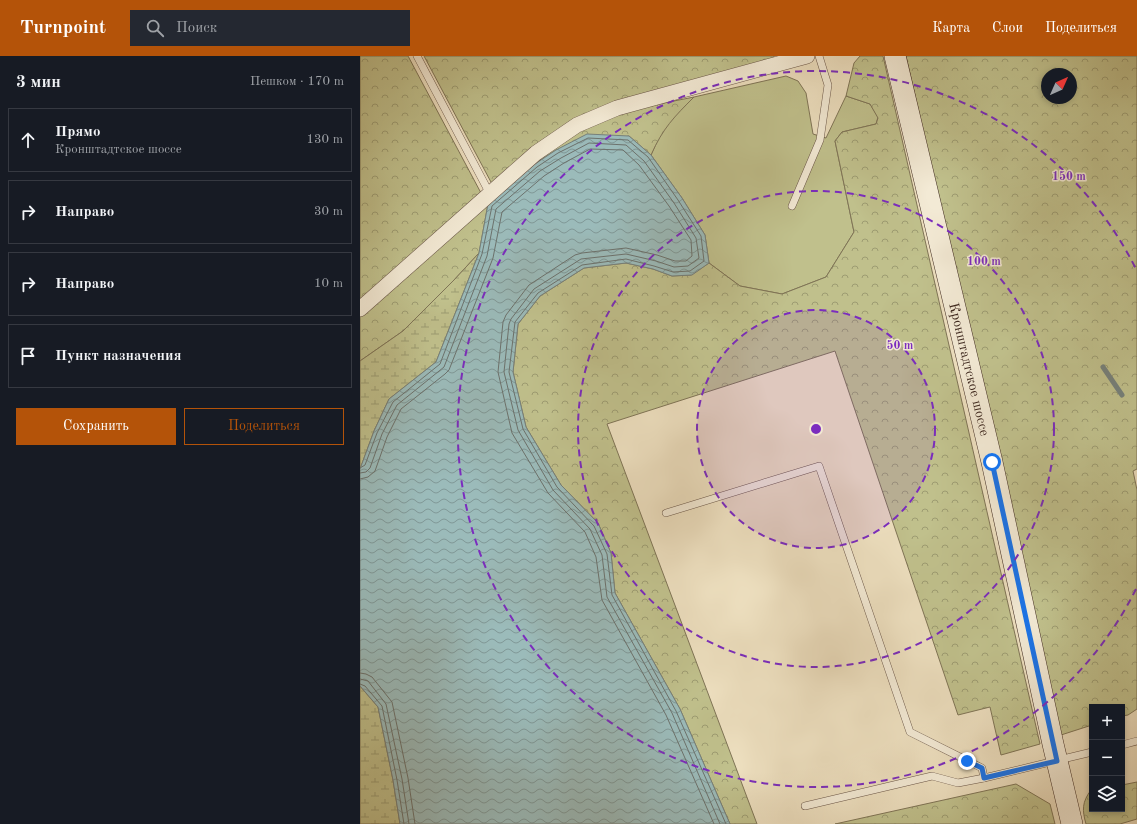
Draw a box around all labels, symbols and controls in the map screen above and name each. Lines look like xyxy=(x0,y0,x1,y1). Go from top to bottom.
search box xyxy=(130,10,410,46)
icon: search xyxy=(144,17,166,39)
text: Turnpoint xyxy=(20,19,106,38)
text: Поиск xyxy=(176,21,217,36)
text: Карта xyxy=(932,21,970,35)
text: Слои xyxy=(992,21,1023,35)
text: Поделиться xyxy=(1045,21,1117,35)
north arrow xyxy=(1041,68,1077,104)
text: 3 мин xyxy=(16,74,61,91)
text: Пешком · 170 m xyxy=(250,75,344,88)
text: Прямо xyxy=(55,125,101,140)
icon: ahead xyxy=(17,129,39,151)
text: 130 m xyxy=(306,133,343,146)
text: Кронштадтское шоссе xyxy=(55,143,182,156)
text: 150 m xyxy=(1052,170,1086,183)
icon: right xyxy=(17,201,39,223)
text: Направо xyxy=(55,205,114,220)
text: 30 m xyxy=(314,205,343,218)
text: 100 m xyxy=(967,256,1001,268)
icon: right xyxy=(17,273,39,295)
text: Направо xyxy=(55,277,114,292)
text: 10 m xyxy=(314,277,343,290)
street label: Кронштадтское шоссе xyxy=(946,301,992,437)
text: 50 m xyxy=(887,339,914,352)
icon: arrive xyxy=(17,345,39,367)
text: Пункт назначения xyxy=(55,349,182,364)
button: Сохранить xyxy=(16,408,176,445)
button: Поделиться xyxy=(184,408,344,445)
centre of rings xyxy=(809,422,823,436)
route start xyxy=(983,453,1001,471)
map controls xyxy=(1089,704,1125,812)
button: + xyxy=(1089,704,1125,740)
button: − xyxy=(1089,740,1125,776)
route end xyxy=(958,752,976,770)
button: layers xyxy=(1089,776,1125,812)

